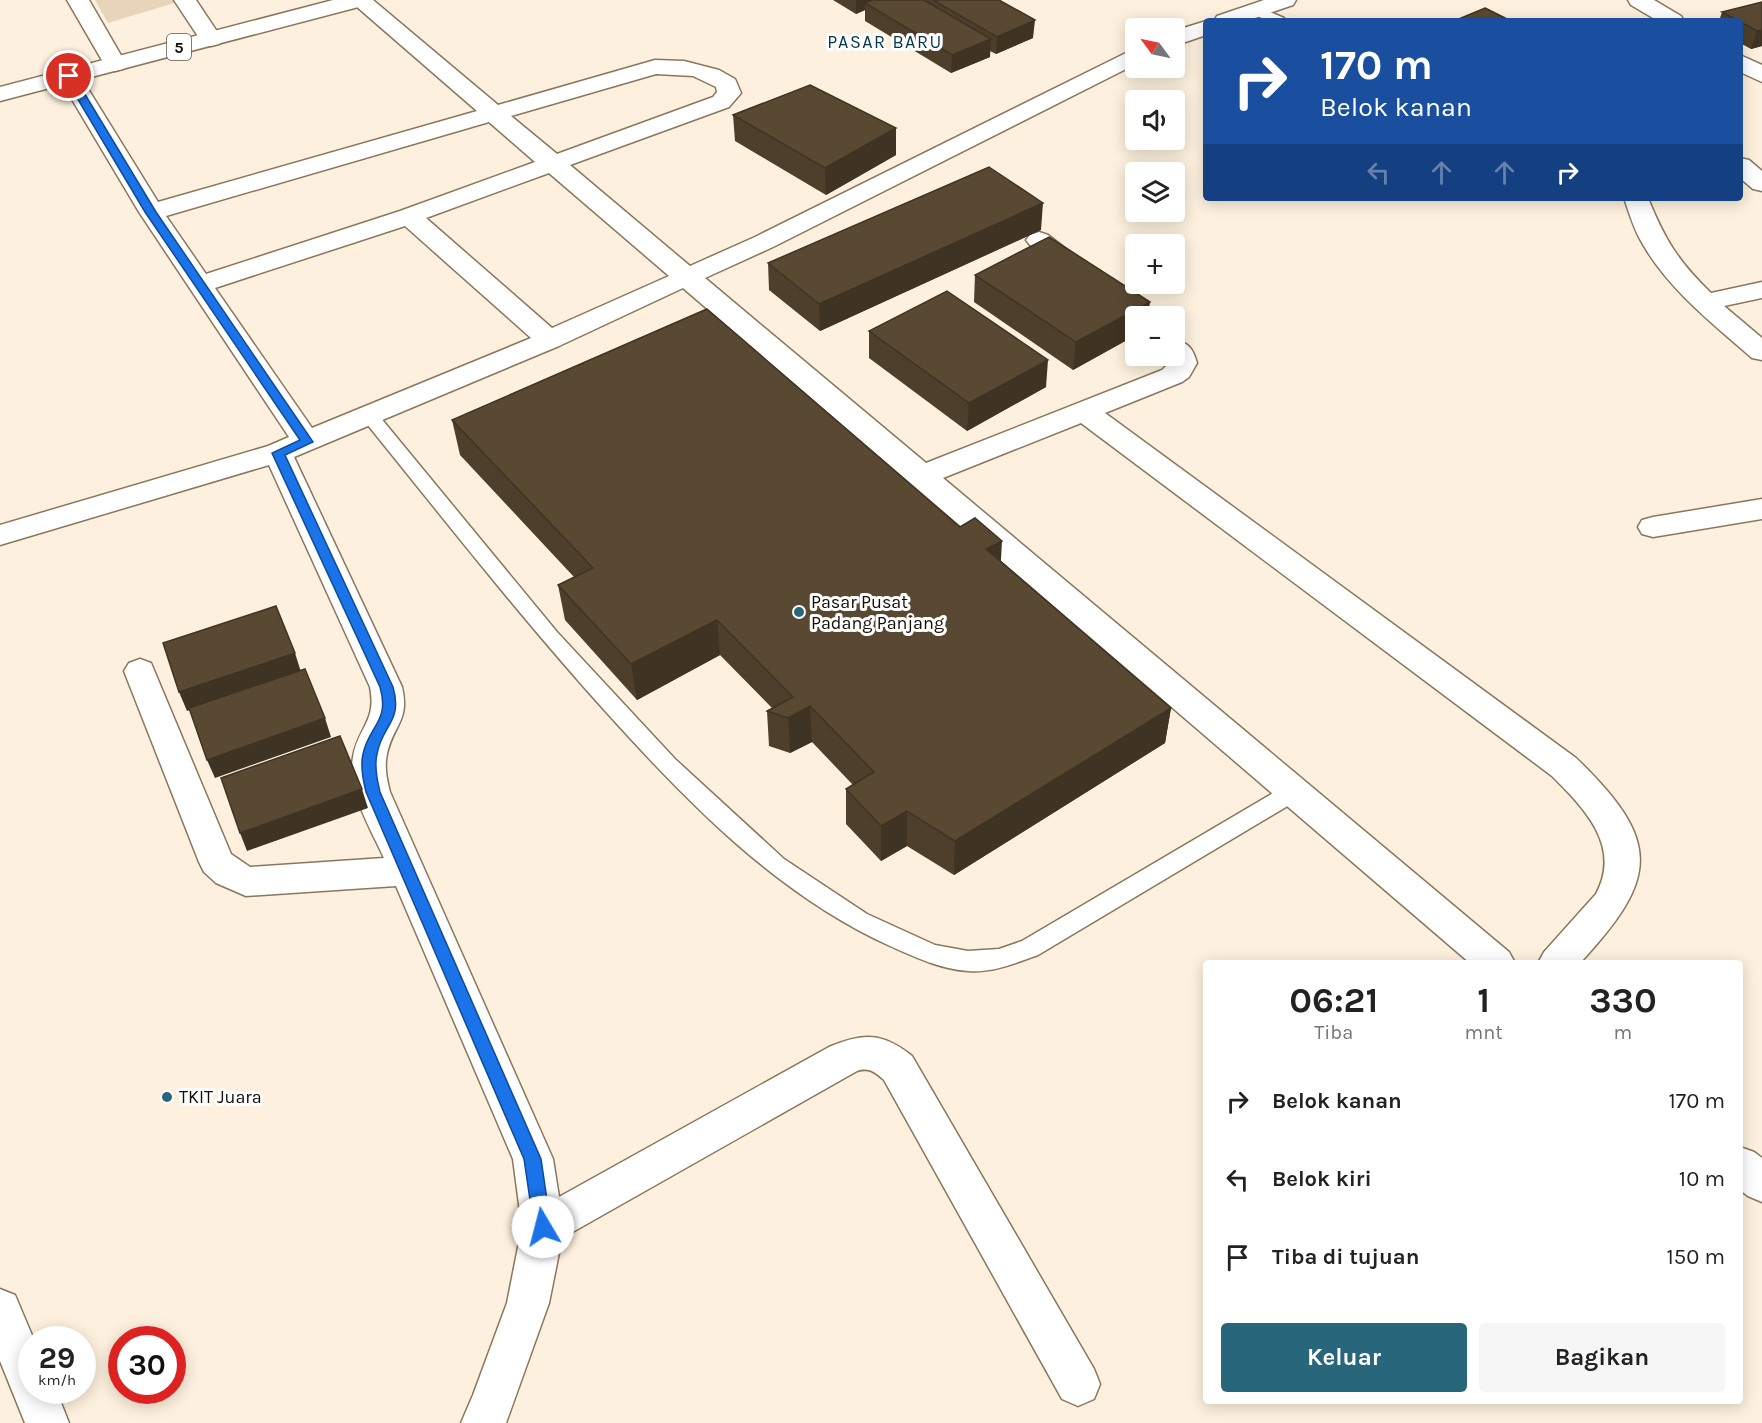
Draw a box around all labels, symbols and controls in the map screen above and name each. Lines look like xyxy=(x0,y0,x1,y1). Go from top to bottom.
north arrow xyxy=(1125,18,1185,78)
map controls xyxy=(1125,18,1185,366)
district label: PASAR BARU xyxy=(827,31,943,53)
road number: 5 xyxy=(167,34,191,60)
text: 170 m xyxy=(1320,40,1433,90)
icon: right xyxy=(1221,42,1299,120)
pin xyxy=(43,50,94,101)
icon: arrive xyxy=(52,59,85,92)
button: sound xyxy=(1125,90,1185,150)
text: Belok kanan xyxy=(1320,91,1472,123)
icon: left xyxy=(1362,156,1395,189)
icon: ahead xyxy=(1425,156,1458,189)
icon: ahead xyxy=(1488,156,1521,189)
icon: right xyxy=(1551,156,1584,189)
button: layers xyxy=(1125,162,1185,222)
button: + xyxy=(1125,234,1185,294)
button: − xyxy=(1125,306,1185,366)
place label: Pasar Pusat Padang Panjang xyxy=(811,591,944,634)
marker: Pasar Pusat Padang Panjang xyxy=(792,605,806,619)
text: 06:21 xyxy=(1289,979,1378,1021)
text: 1 xyxy=(1477,979,1490,1021)
text: 330 xyxy=(1589,979,1657,1021)
text: Tiba xyxy=(1314,1021,1353,1044)
text: mnt xyxy=(1465,1021,1503,1044)
text: m xyxy=(1614,1021,1632,1044)
icon: right xyxy=(1221,1085,1254,1118)
place label: TKIT Juara xyxy=(179,1086,262,1108)
text: Belok kanan xyxy=(1272,1088,1402,1114)
text: 170 m xyxy=(1669,1088,1725,1114)
marker: TKIT Juara xyxy=(160,1090,174,1104)
icon: left xyxy=(1221,1163,1254,1196)
text: Belok kiri xyxy=(1272,1166,1372,1192)
text: 10 m xyxy=(1679,1166,1725,1192)
position arrow xyxy=(511,1195,575,1259)
icon: arrive xyxy=(1221,1241,1254,1274)
text: Tiba di tujuan xyxy=(1272,1244,1419,1270)
text: 150 m xyxy=(1666,1244,1725,1270)
button: Keluar xyxy=(1221,1323,1467,1392)
button: Bagikan xyxy=(1479,1323,1725,1392)
speed limit sign: 30 xyxy=(108,1326,186,1404)
text: 29 xyxy=(39,1340,75,1376)
text: km/h xyxy=(38,1371,76,1389)

